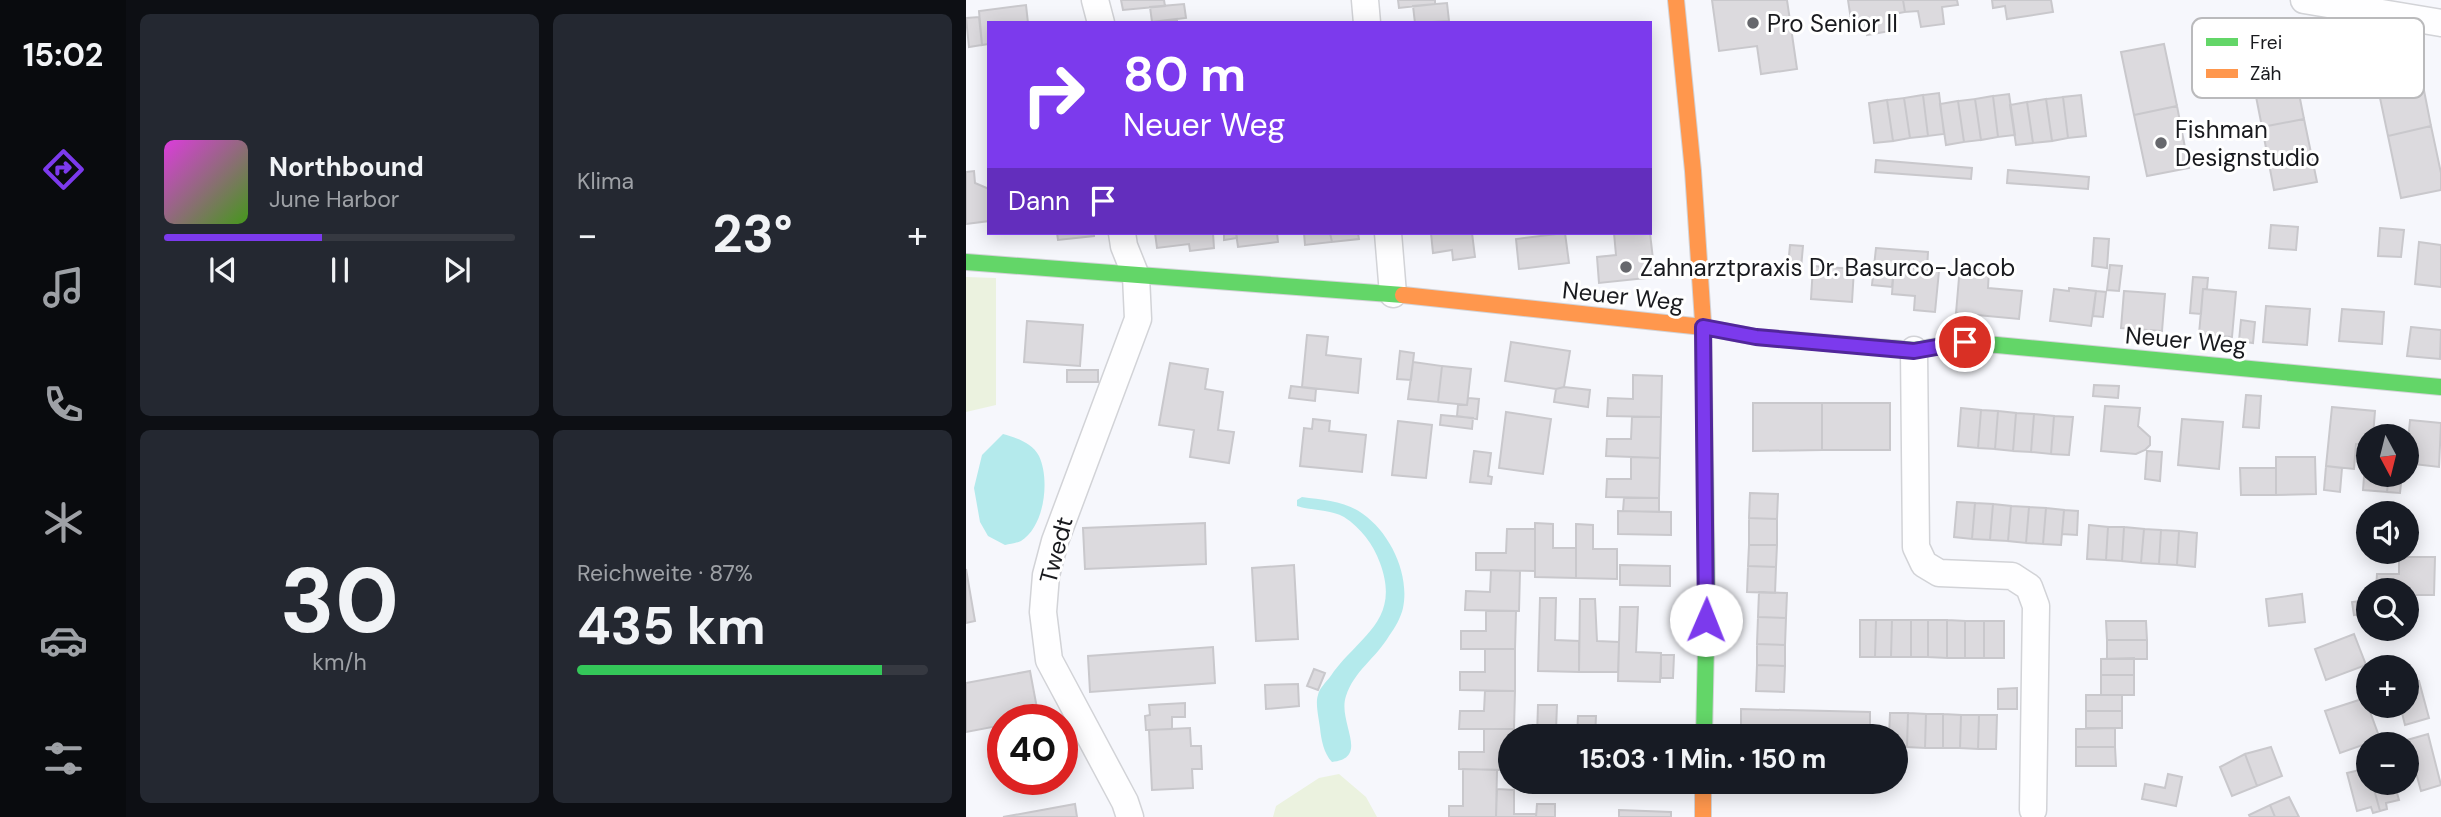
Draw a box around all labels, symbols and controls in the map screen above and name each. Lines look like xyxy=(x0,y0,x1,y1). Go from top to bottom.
place label: Pro Senior II xyxy=(1767,8,1898,39)
marker: Pro Senior II xyxy=(1745,15,1761,31)
legend xyxy=(2192,18,2424,98)
text: Frei xyxy=(2250,30,2282,55)
text: 15:02 xyxy=(23,34,103,76)
text: 80 m xyxy=(1123,42,1246,106)
icon: right xyxy=(1008,49,1099,140)
text: Zäh xyxy=(2250,61,2282,86)
text: Neuer Weg xyxy=(1123,104,1285,146)
place label: Fishman Designstudio xyxy=(2175,114,2320,173)
marker: Fishman Designstudio xyxy=(2153,135,2169,151)
icon: directions xyxy=(39,145,88,194)
text: Northbound xyxy=(269,150,424,184)
text: Klima xyxy=(577,166,634,196)
icon: arrive xyxy=(1084,182,1122,220)
text: June Harbor xyxy=(269,184,399,214)
text: Dann xyxy=(1008,184,1070,218)
text: 23° xyxy=(712,200,793,268)
text: − xyxy=(577,210,598,260)
text: + xyxy=(907,210,928,260)
icon: previous xyxy=(204,251,242,289)
icon: pause xyxy=(321,251,359,289)
icon: next xyxy=(438,251,476,289)
place label: Zahnarztpraxis Dr. Basurco-Jacob xyxy=(1640,252,2015,283)
marker: Zahnarztpraxis Dr. Basurco-Jacob xyxy=(1618,259,1634,275)
icon: music xyxy=(39,263,88,312)
street label: Neuer Weg xyxy=(1561,274,1685,318)
pin xyxy=(1935,312,1995,372)
street label: Neuer Weg xyxy=(2124,319,2248,361)
icon: arrive xyxy=(1946,323,1984,361)
icon: phone xyxy=(39,380,88,429)
north arrow xyxy=(2356,424,2418,486)
map controls xyxy=(2356,424,2419,795)
icon: climate xyxy=(39,498,88,547)
button: sound xyxy=(2356,501,2419,564)
street label: Twedt xyxy=(1032,513,1080,587)
text: 30 xyxy=(280,542,399,660)
text: Reichweite · 87% xyxy=(577,558,753,588)
button: search xyxy=(2356,578,2419,641)
position arrow xyxy=(1669,583,1743,657)
text: 435 km xyxy=(577,592,766,660)
icon: car xyxy=(39,616,88,665)
text: km/h xyxy=(312,647,367,677)
button: + xyxy=(2356,655,2419,718)
speed limit sign: 40 xyxy=(987,704,1078,795)
button: − xyxy=(2356,732,2419,795)
icon: filters xyxy=(39,734,88,783)
text: 15:03 · 1 Min. · 150 m xyxy=(1580,742,1826,776)

